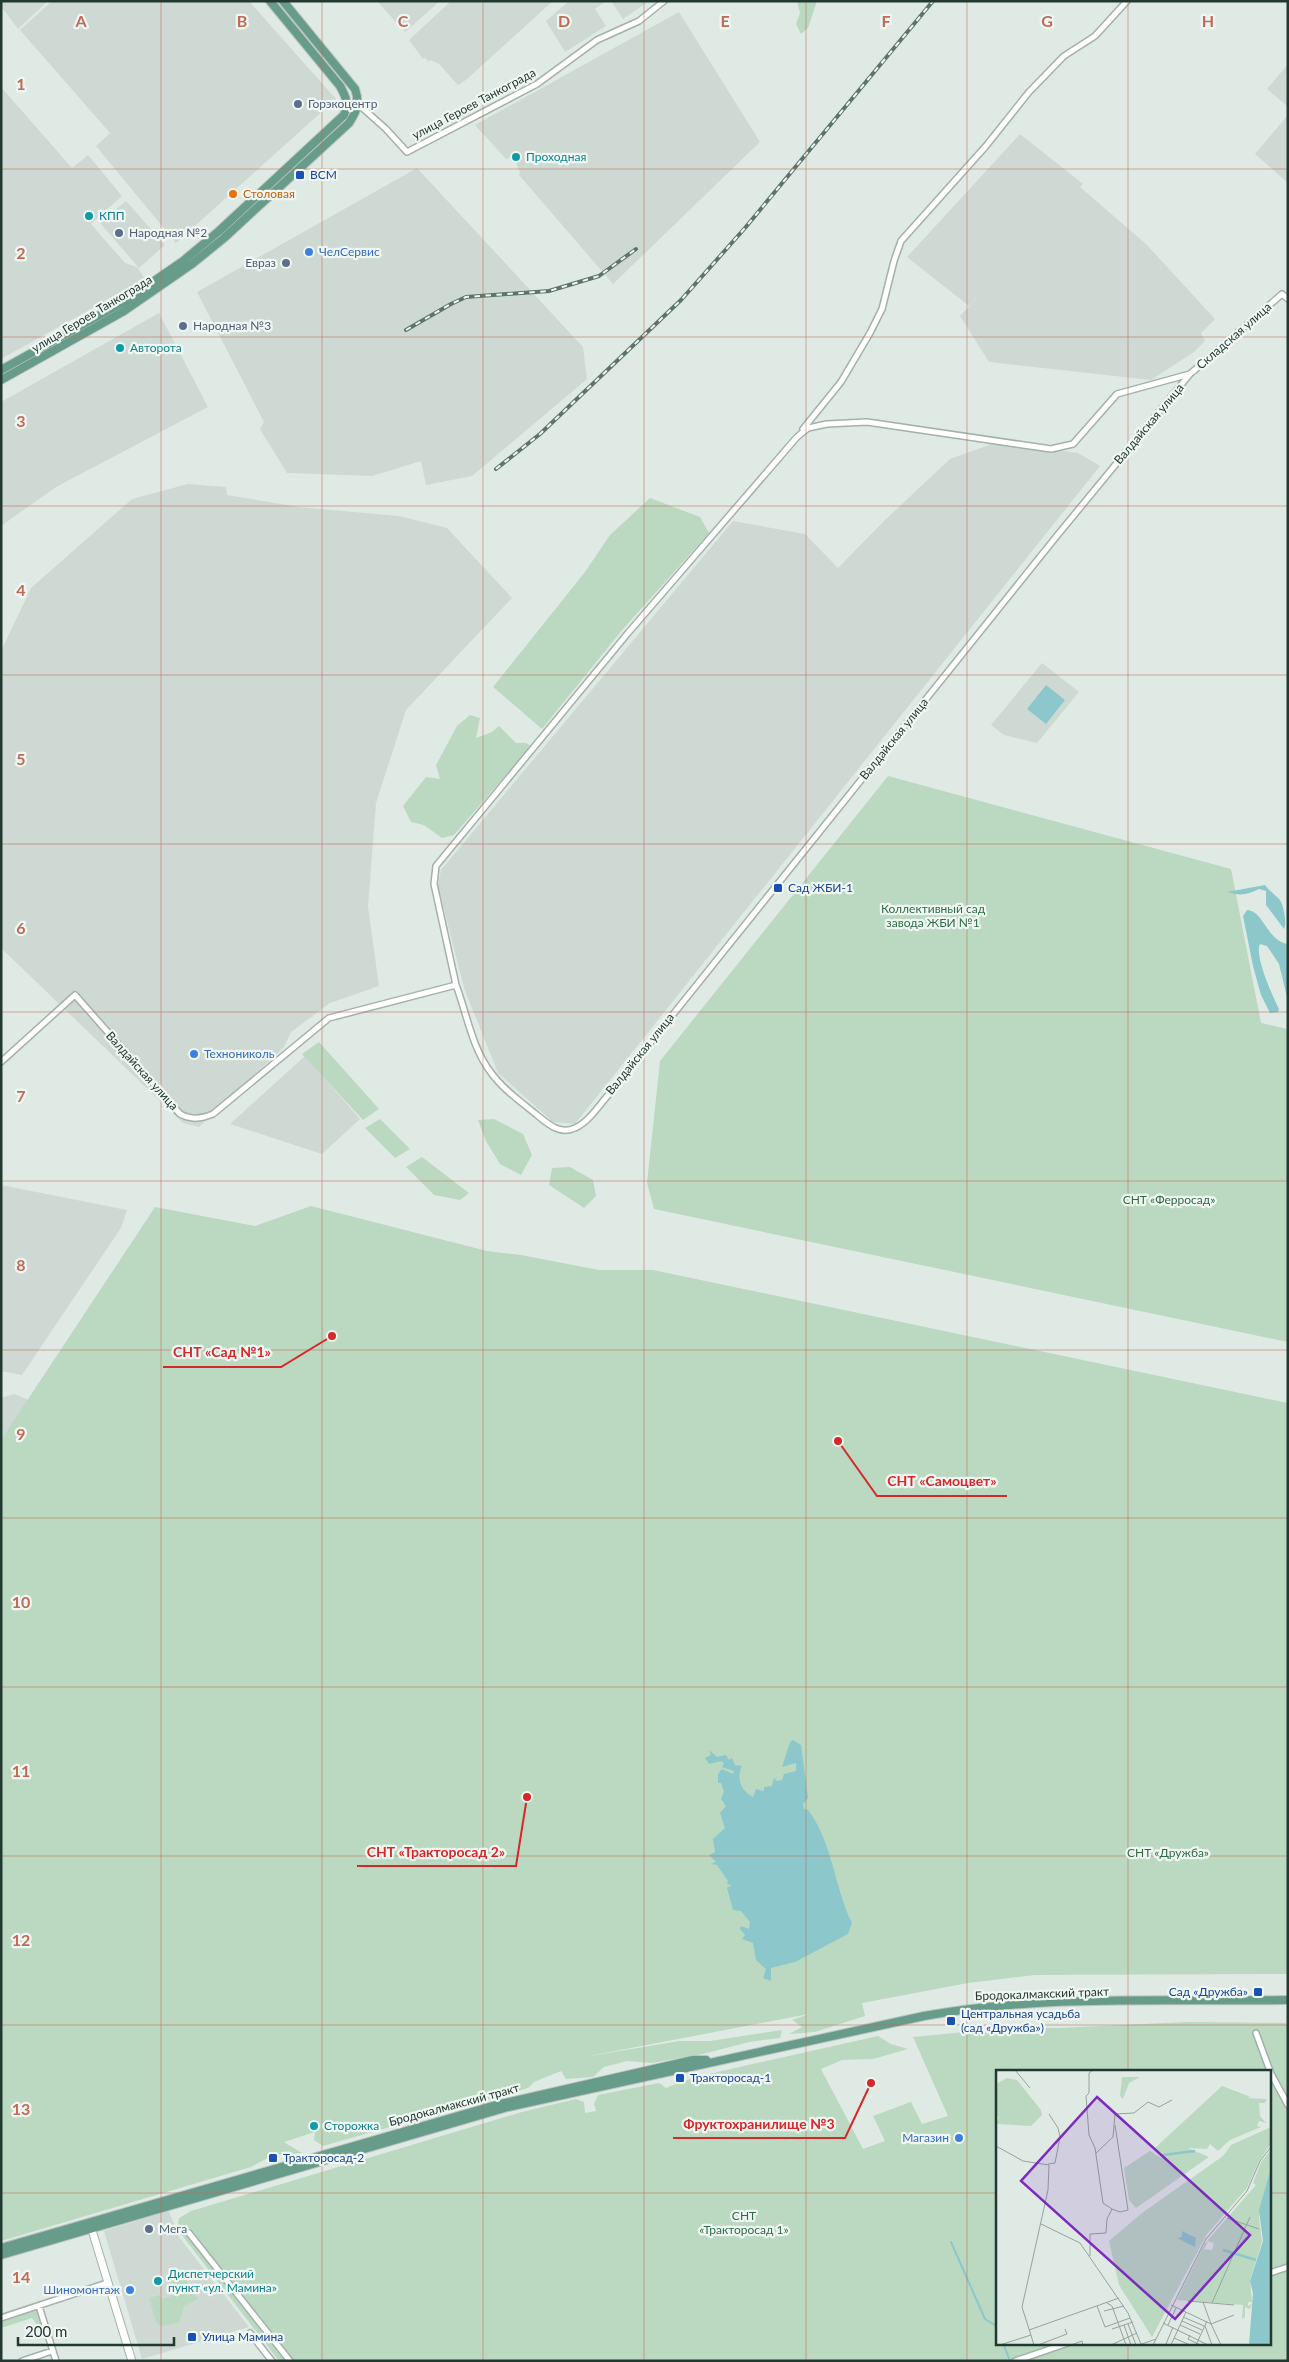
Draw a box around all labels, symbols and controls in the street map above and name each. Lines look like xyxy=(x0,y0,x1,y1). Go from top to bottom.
text: A xyxy=(74,11,87,30)
text: B xyxy=(237,11,247,30)
text: C xyxy=(398,11,409,30)
text: D xyxy=(558,11,570,30)
text: E xyxy=(720,11,730,30)
text: F xyxy=(881,11,891,30)
text: G xyxy=(1041,11,1053,30)
text: H xyxy=(1202,11,1214,30)
street label: улица Героев Танкограда xyxy=(409,65,538,143)
text: 1 xyxy=(16,74,26,93)
place label: Горэкоцентр xyxy=(308,96,378,111)
marker: Горэкоцентр xyxy=(292,98,304,110)
place label: Проходная xyxy=(526,149,586,164)
marker: Проходная xyxy=(510,151,522,163)
place label: ВСМ xyxy=(310,167,337,182)
marker: ВСМ xyxy=(294,169,306,181)
place label: Столовая xyxy=(243,186,295,201)
marker: Столовая xyxy=(227,188,239,200)
place label: КПП xyxy=(99,208,125,223)
marker: КПП xyxy=(83,210,95,222)
place label: Народная №2 xyxy=(129,225,207,240)
marker: Народная №2 xyxy=(113,227,125,239)
text: 2 xyxy=(16,243,26,262)
place label: ЧелСервис xyxy=(319,244,380,259)
marker: ЧелСервис xyxy=(303,246,315,258)
place label: Евраз xyxy=(245,255,276,270)
marker: Евраз xyxy=(280,257,292,269)
street label: улица Героев Танкограда xyxy=(29,272,155,355)
street label: Складская улица xyxy=(1193,299,1274,372)
place label: Народная №3 xyxy=(193,318,271,333)
marker: Народная №3 xyxy=(177,320,189,332)
place label: Авторота xyxy=(130,340,182,355)
marker: Авторота xyxy=(114,342,126,354)
street label: Валдайская улица xyxy=(1111,380,1187,467)
text: 3 xyxy=(16,411,26,430)
text: 4 xyxy=(16,580,26,599)
street label: Валдайская улица xyxy=(856,695,931,782)
text: 5 xyxy=(16,749,26,768)
place label: Сад ЖБИ-1 xyxy=(788,880,853,895)
marker: Сад ЖБИ-1 xyxy=(772,882,784,894)
park label: Коллективный сад завода ЖБИ №1 xyxy=(881,901,986,930)
text: 6 xyxy=(16,918,26,937)
street label: Валдайская улица xyxy=(602,1010,677,1097)
street label: Валдайская улица xyxy=(103,1028,182,1113)
place label: Технониколь xyxy=(204,1046,275,1061)
marker: Технониколь xyxy=(188,1048,200,1060)
text: 7 xyxy=(16,1086,26,1105)
park label: СНТ «Ферросад» xyxy=(1123,1192,1215,1207)
text: 8 xyxy=(16,1255,26,1274)
callout: СНТ «Сад №1» xyxy=(163,1338,281,1367)
text: СНТ «Сад №1» xyxy=(173,1343,271,1360)
text: 9 xyxy=(16,1424,26,1443)
callout: СНТ «Самоцвет» xyxy=(877,1467,1007,1496)
text: СНТ «Самоцвет» xyxy=(887,1472,997,1489)
text: 10 xyxy=(12,1592,30,1611)
text: 11 xyxy=(12,1761,30,1780)
callout: СНТ «Тракторосад 2» xyxy=(357,1837,516,1866)
text: СНТ «Тракторосад 2» xyxy=(367,1843,505,1860)
park label: СНТ «Дружба» xyxy=(1127,1845,1209,1860)
text: 12 xyxy=(12,1930,30,1949)
street label: Бродокалмакский тракт xyxy=(975,1984,1109,2003)
place label: Сад «Дружба» xyxy=(1169,1984,1248,1999)
marker: Сад «Дружба» xyxy=(1252,1986,1264,1998)
place label: Центральная усадьба (сад «Дружба») xyxy=(961,2006,1080,2035)
marker: Центральная усадьба (сад «Дружба») xyxy=(945,2015,957,2027)
place label: Тракторосад-1 xyxy=(690,2070,771,2085)
inset map xyxy=(996,2070,1272,2344)
marker: Тракторосад-1 xyxy=(674,2072,686,2084)
street label: Бродокалмакский тракт xyxy=(387,2080,521,2129)
text: 13 xyxy=(12,2099,30,2118)
callout: Фруктохранилище №3 xyxy=(673,2109,845,2138)
text: Фруктохранилище №3 xyxy=(683,2115,835,2132)
place label: Сторожка xyxy=(324,2118,379,2133)
marker: Сторожка xyxy=(308,2120,320,2132)
place label: Магазин xyxy=(902,2130,949,2145)
marker: Магазин xyxy=(953,2132,965,2144)
place label: Тракторосад-2 xyxy=(283,2150,364,2165)
marker: Тракторосад-2 xyxy=(267,2152,279,2164)
park label: СНТ «Тракторосад 1» xyxy=(699,2208,789,2237)
place label: Мега xyxy=(159,2221,187,2236)
marker: Мега xyxy=(143,2223,155,2235)
place label: Диспетчерский пункт «ул. Мамина» xyxy=(168,2266,277,2295)
text: 14 xyxy=(12,2267,30,2286)
marker: Диспетчерский пункт «ул. Мамина» xyxy=(152,2275,164,2287)
place label: Шиномонтаж xyxy=(43,2282,121,2297)
marker: Шиномонтаж xyxy=(124,2284,136,2296)
scale bar xyxy=(18,2314,174,2346)
text: 200 m xyxy=(25,2322,67,2340)
place label: Улица Мамина xyxy=(202,2329,283,2344)
marker: Улица Мамина xyxy=(186,2331,198,2343)

